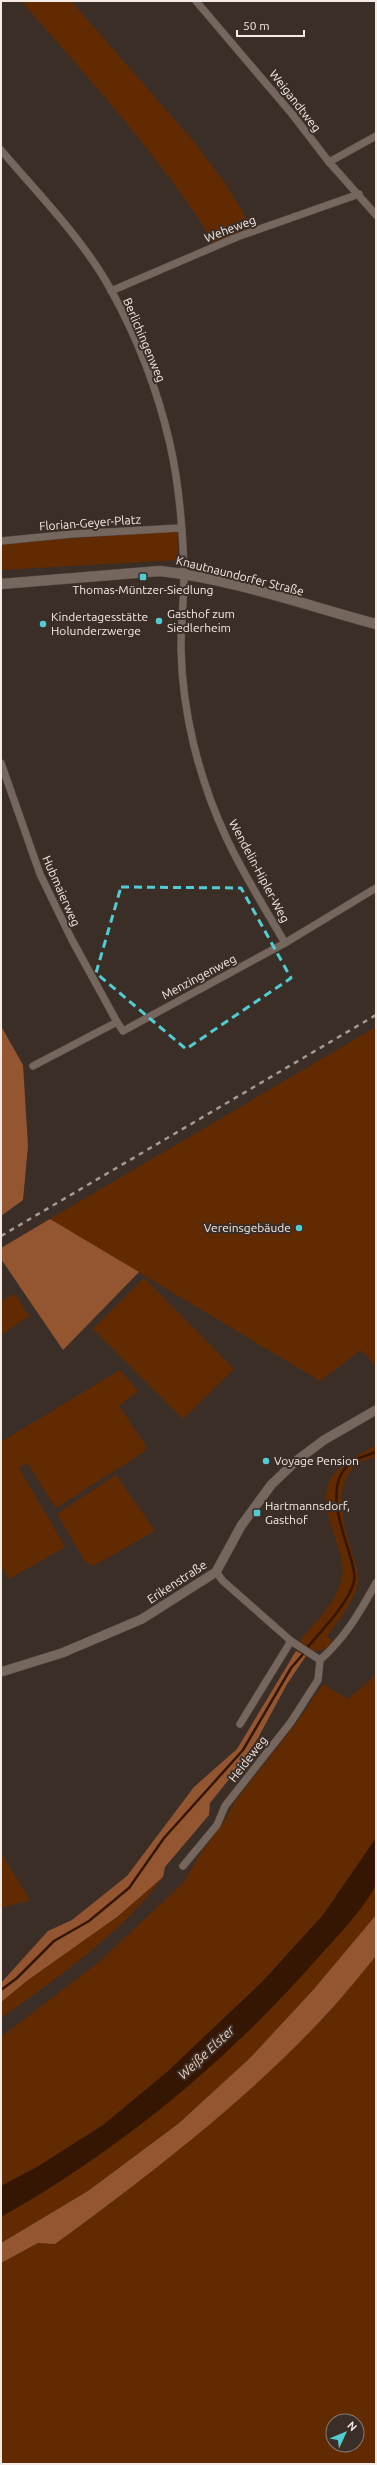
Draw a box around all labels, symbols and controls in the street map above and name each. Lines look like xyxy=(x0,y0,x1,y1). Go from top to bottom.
scale bar xyxy=(237,12,304,38)
text: 50 m xyxy=(243,19,270,32)
street label: Weigandtweg xyxy=(267,67,324,134)
street label: Weheweg xyxy=(202,213,257,244)
street label: Berlichingenweg xyxy=(121,296,168,384)
street label: Florian-Geyer-Platz xyxy=(39,512,142,533)
street label: Knautnaundorfer Straße xyxy=(175,553,305,598)
marker: Thomas-Müntzer-Siedlung xyxy=(138,572,148,582)
place label: Thomas-Müntzer-Siedlung xyxy=(72,583,214,596)
place label: Gasthof zum Siedlerheim xyxy=(167,607,235,634)
place label: Kindertagesstätte Holunderzwerge xyxy=(51,610,148,637)
marker: Gasthof zum Siedlerheim xyxy=(154,616,164,626)
marker: Kindertagesstätte Holunderzwerge xyxy=(38,619,48,629)
street label: Wendelin-Hipler-Weg xyxy=(227,817,292,924)
street label: Hubmaierweg xyxy=(40,853,83,928)
street label: Menzingenweg xyxy=(159,951,238,1002)
place label: Vereinsgebäude xyxy=(204,1221,291,1234)
marker: Vereinsgebäude xyxy=(294,1223,304,1233)
place label: Voyage Pension xyxy=(274,1454,359,1467)
marker: Voyage Pension xyxy=(261,1456,271,1466)
place label: Hartmannsdorf, Gasthof xyxy=(265,1499,350,1526)
marker: Hartmannsdorf, Gasthof xyxy=(252,1508,262,1518)
street label: Erikenstraße xyxy=(145,1558,209,1606)
street label: Heideweg xyxy=(226,1733,269,1784)
water label: Weiße Elster xyxy=(175,2022,238,2082)
north arrow xyxy=(325,2413,365,2453)
text: N xyxy=(345,2419,359,2433)

